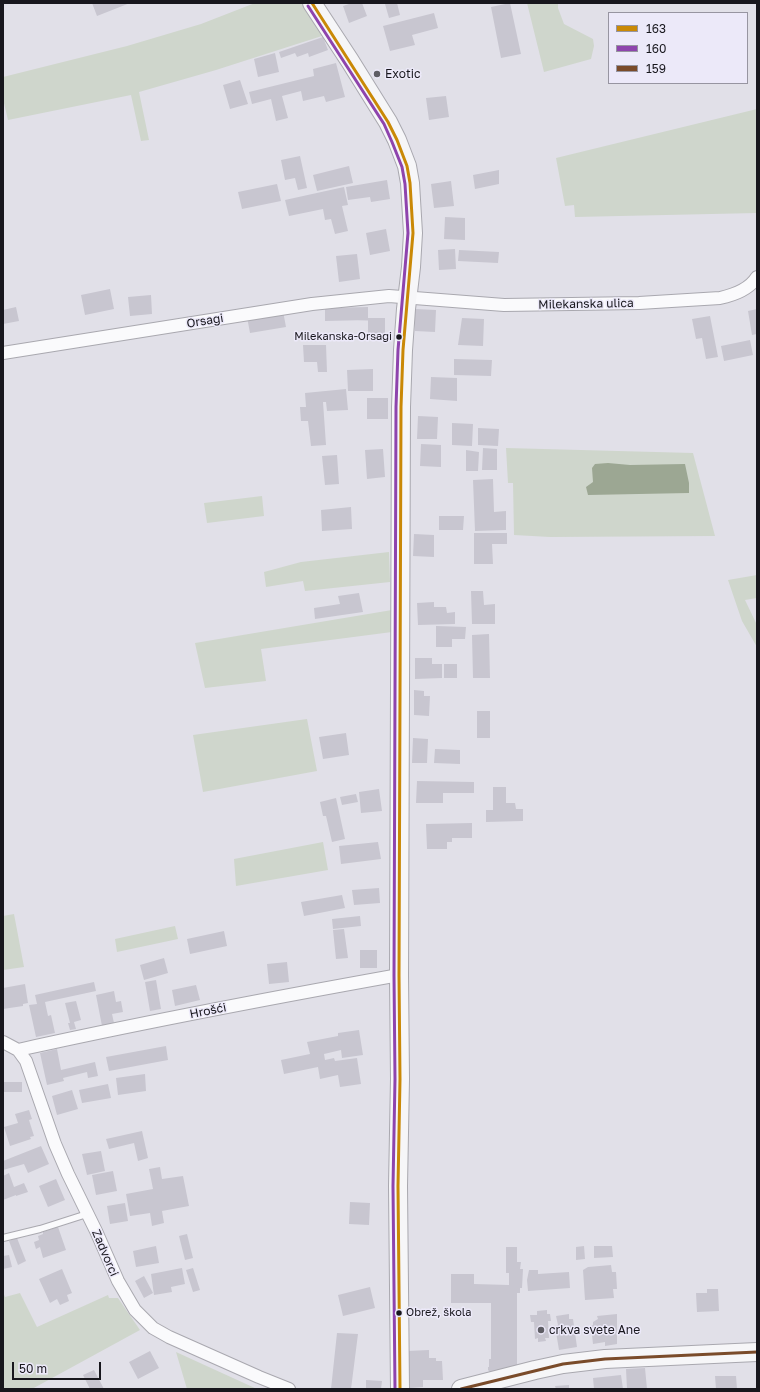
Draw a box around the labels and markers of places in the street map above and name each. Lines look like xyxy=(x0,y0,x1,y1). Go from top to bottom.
place label: Exotic xyxy=(385,67,420,81)
marker: Exotic xyxy=(372,69,382,79)
place label: Milekanska-Orsagi xyxy=(294,330,392,344)
marker: Milekanska-Orsagi xyxy=(394,332,404,342)
place label: Obrež, škola xyxy=(406,1306,472,1320)
marker: Obrež, škola xyxy=(394,1308,404,1318)
place label: crkva svete Ane xyxy=(549,1323,640,1337)
marker: crkva svete Ane xyxy=(536,1325,546,1335)

